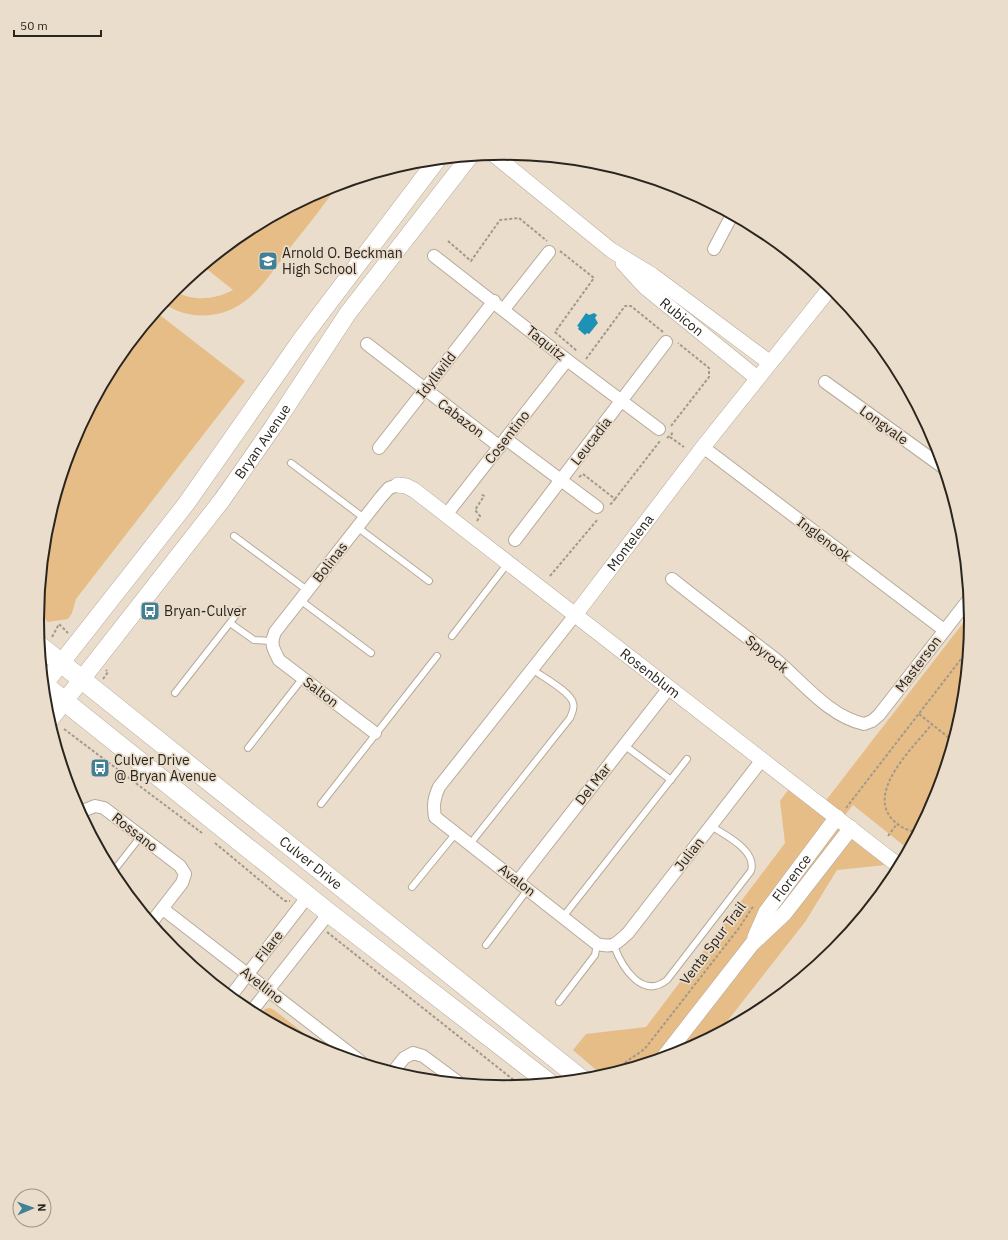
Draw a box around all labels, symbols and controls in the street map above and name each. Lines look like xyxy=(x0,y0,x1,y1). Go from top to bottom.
scale bar xyxy=(14,12,101,38)
text: 50 m xyxy=(20,18,48,33)
place label: Arnold O. Beckman High School xyxy=(282,244,403,278)
school or university icon: Arnold O. Beckman High School xyxy=(257,250,279,272)
street label: Rubicon xyxy=(656,294,707,340)
street label: Taquitz xyxy=(523,322,570,365)
street label: Idyllwild xyxy=(412,348,460,402)
street label: Cabazon xyxy=(434,395,488,441)
street label: Bryan Avenue xyxy=(231,400,295,482)
street label: Longvale xyxy=(856,401,912,449)
street label: Cosentino xyxy=(480,406,534,467)
street label: Leucadia xyxy=(567,413,616,469)
street label: Montelena xyxy=(603,510,658,575)
street label: Inglenook xyxy=(793,513,855,566)
street label: Bolinas xyxy=(309,538,352,586)
bus stop icon: Bryan-Culver xyxy=(139,600,161,622)
place label: Bryan-Culver xyxy=(164,602,246,620)
street label: Spyrock xyxy=(742,631,793,677)
street label: Masterson xyxy=(891,632,945,696)
street label: Rosenblum xyxy=(617,644,684,702)
street label: Salton xyxy=(300,673,342,711)
place label: Culver Drive @ Bryan Avenue xyxy=(114,751,217,785)
bus stop icon: Culver Drive @ Bryan Avenue xyxy=(89,757,111,779)
street label: Del Mar xyxy=(571,759,615,809)
street label: Rossano xyxy=(108,808,162,856)
street label: Culver Drive xyxy=(276,832,346,894)
street label: Julian xyxy=(670,834,708,874)
street label: Florence xyxy=(768,850,815,905)
street label: Avalon xyxy=(495,860,539,900)
street label: Venta Spur Trail xyxy=(676,898,750,988)
street label: Filare xyxy=(251,926,287,965)
street label: Avellino xyxy=(237,963,287,1008)
north arrow xyxy=(12,1188,52,1228)
text: N xyxy=(35,1203,49,1212)

